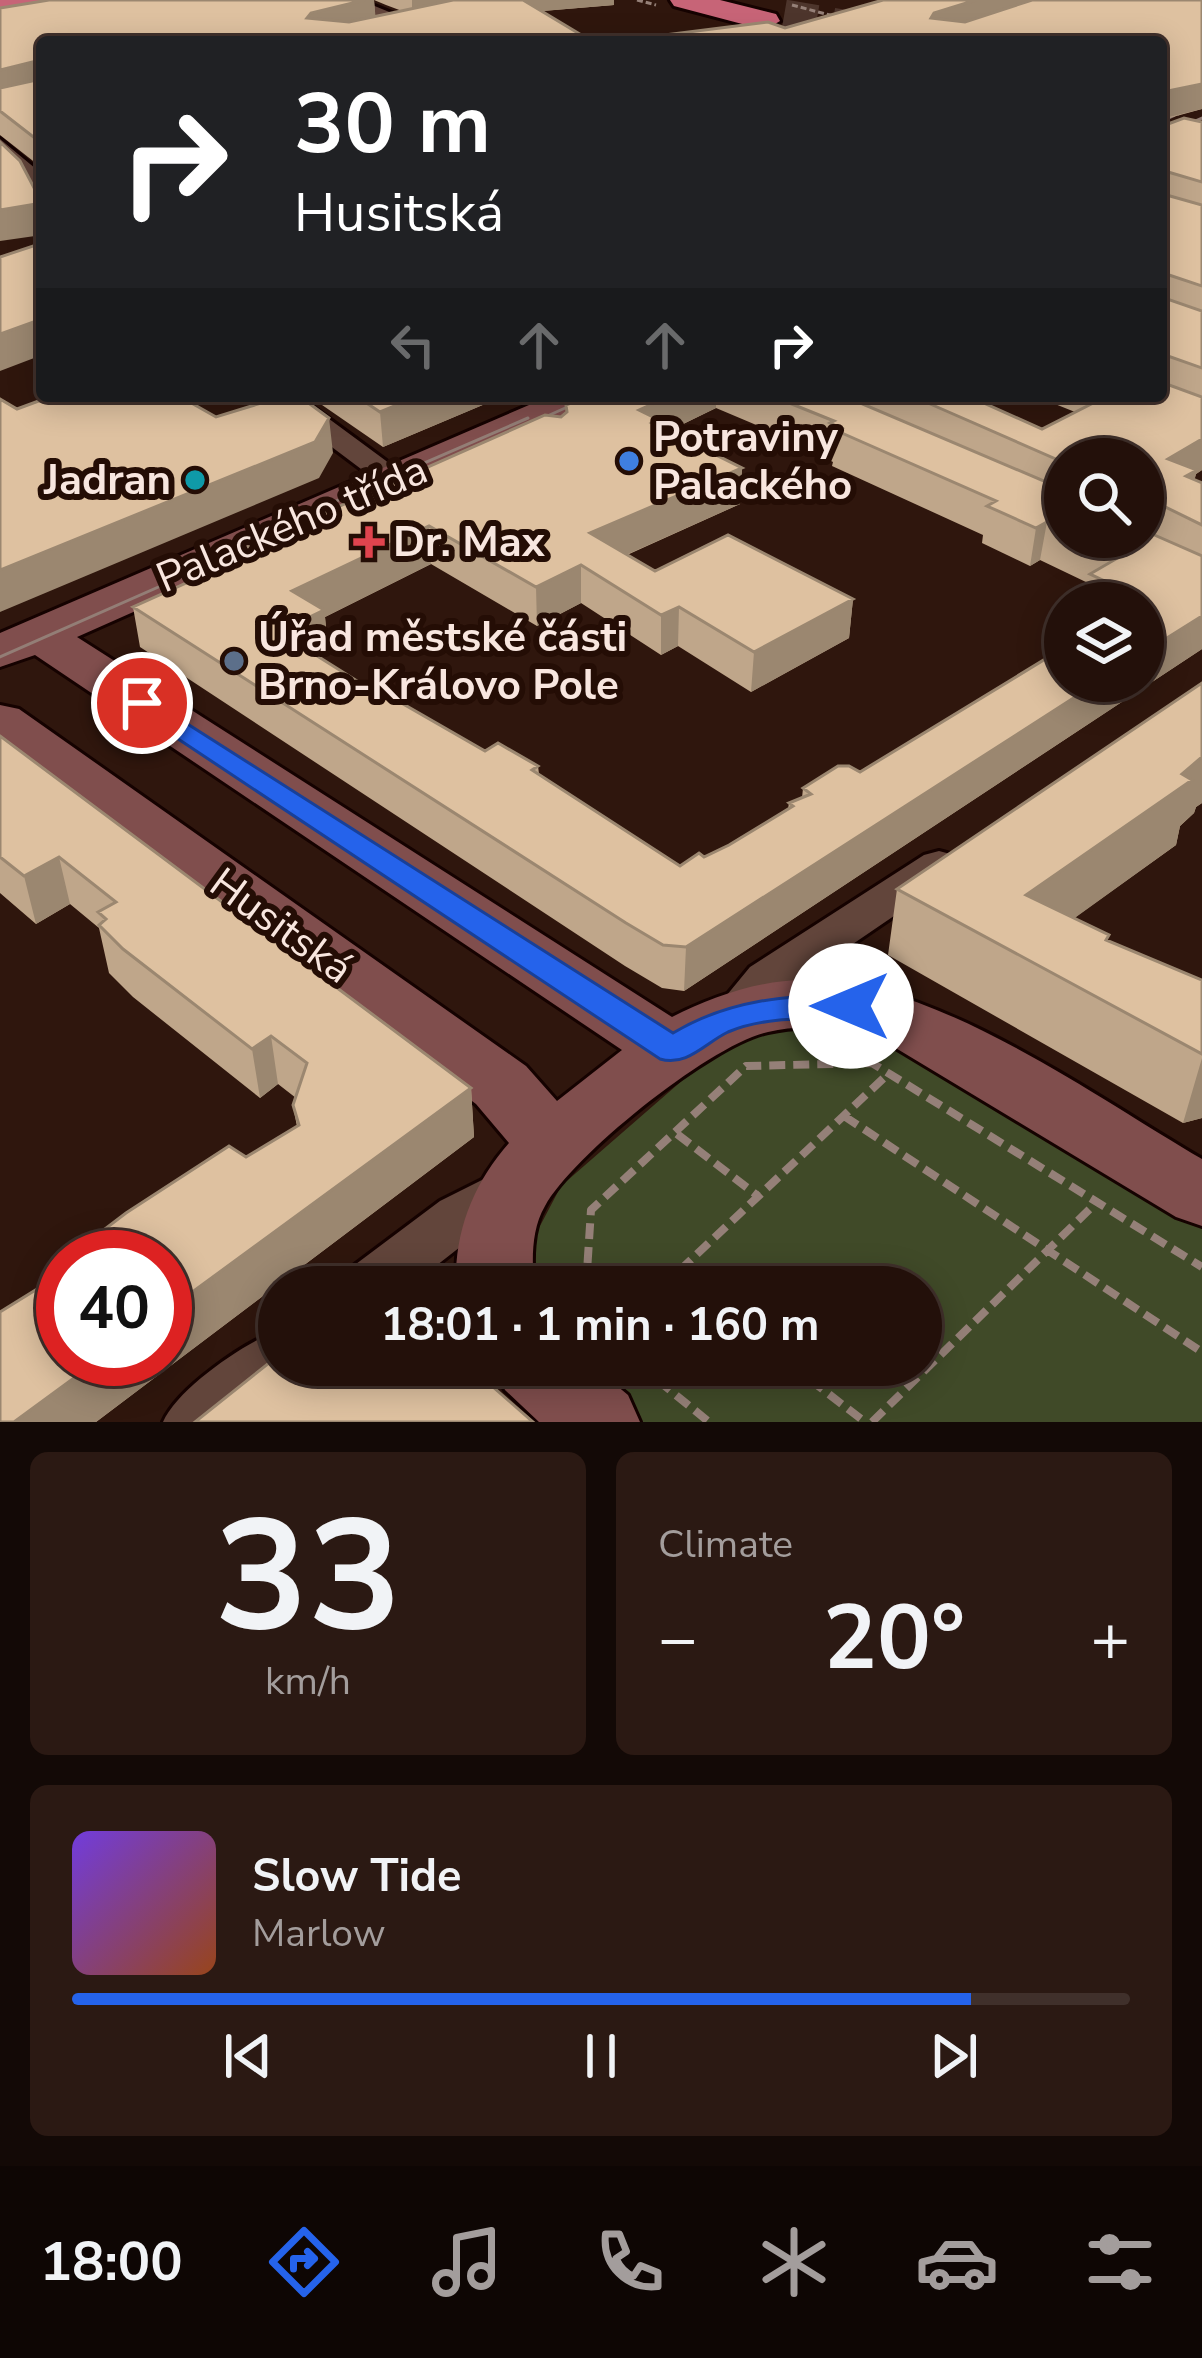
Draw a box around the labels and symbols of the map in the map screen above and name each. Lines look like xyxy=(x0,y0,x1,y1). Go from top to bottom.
place label: Potraviny Palackého xyxy=(653,409,852,514)
street label: Palackého třída xyxy=(148,441,436,607)
marker: Potraviny Palackého xyxy=(616,448,642,474)
place label: Jadran xyxy=(43,452,171,509)
marker: Jadran xyxy=(182,467,208,493)
place label: Dr. Max xyxy=(393,514,546,571)
marker: Dr. Max xyxy=(356,529,382,555)
place label: Úřad městské části Brno-Královo Pole xyxy=(258,609,627,714)
marker: Úřad městské části Brno-Královo Pole xyxy=(221,648,247,674)
pin xyxy=(91,652,193,754)
street label: Husitská xyxy=(198,855,364,997)
position arrow xyxy=(788,943,914,1069)
speed limit sign: 40 xyxy=(36,1230,192,1386)

